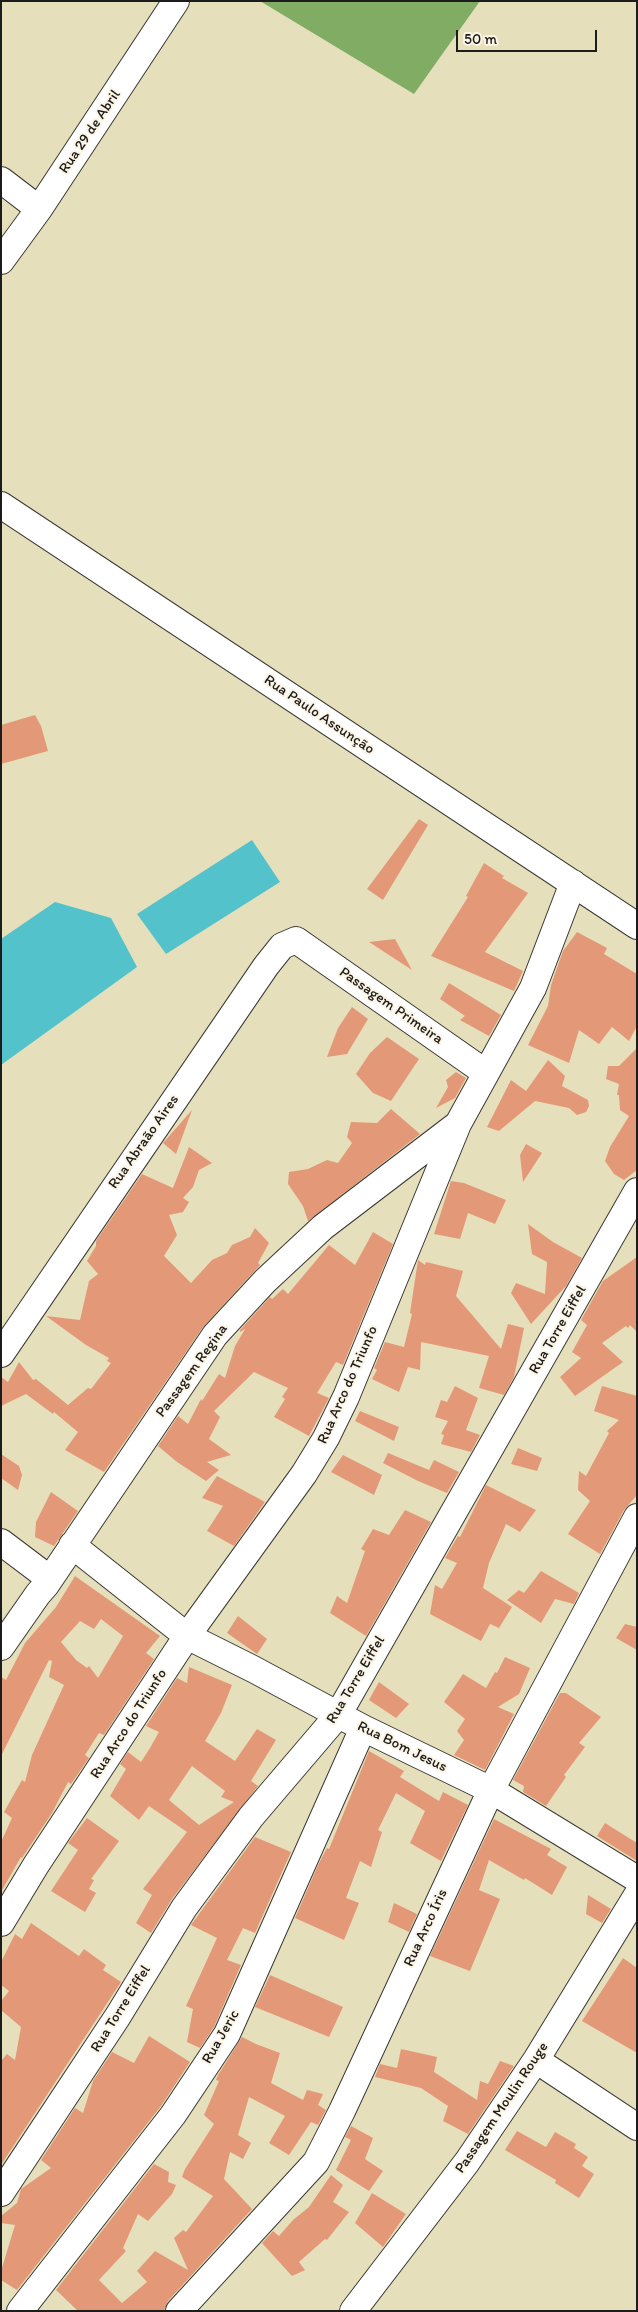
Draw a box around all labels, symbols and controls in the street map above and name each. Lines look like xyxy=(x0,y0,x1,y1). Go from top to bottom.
scale bar xyxy=(458,20,599,52)
text: 50 m xyxy=(464,30,497,48)
street label: Rua 29 de Abril xyxy=(55,87,125,177)
street label: Rua Paulo Assunção xyxy=(260,671,378,759)
street label: Passagem Primeira xyxy=(336,963,446,1049)
street label: Rua Abraão Aires xyxy=(105,1091,183,1193)
street label: Rua Torre Eiffel xyxy=(525,1283,591,1377)
street label: Passagem Regina xyxy=(152,1321,232,1421)
street label: Rua Arco do Triunfo xyxy=(314,1323,382,1447)
street label: Rua Torre Eiffel xyxy=(323,1633,389,1727)
street label: Rua Arco do Triunfo xyxy=(87,1666,171,1782)
street label: Rua Bom Jesus xyxy=(354,1718,450,1776)
street label: Rua Arco Íris xyxy=(400,1886,452,1970)
street label: Rua Torre Eiffel xyxy=(87,1962,155,2056)
street label: Rua Jeric xyxy=(198,2007,244,2067)
street label: Passagem Moulin Rouge xyxy=(451,2039,553,2177)

